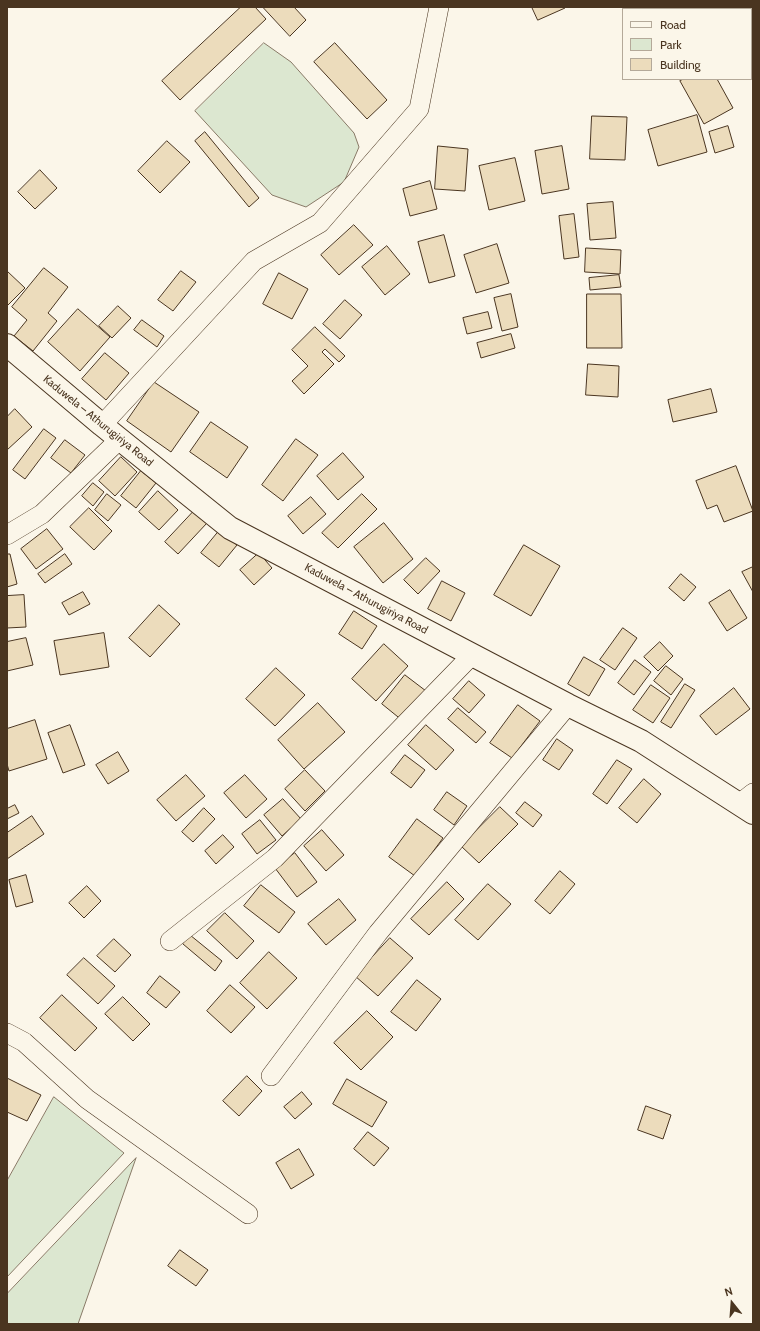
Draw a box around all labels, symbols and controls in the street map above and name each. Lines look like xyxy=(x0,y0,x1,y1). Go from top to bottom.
legend xyxy=(622,8,752,80)
text: Road xyxy=(660,17,686,32)
text: Park xyxy=(660,37,682,52)
text: Building xyxy=(660,57,701,72)
street label: Kaduwela – Athurugiriya Road xyxy=(40,373,156,469)
street label: Kaduwela – Athurugiriya Road xyxy=(302,561,430,637)
north arrow xyxy=(712,1283,752,1323)
text: N xyxy=(723,1284,734,1299)

